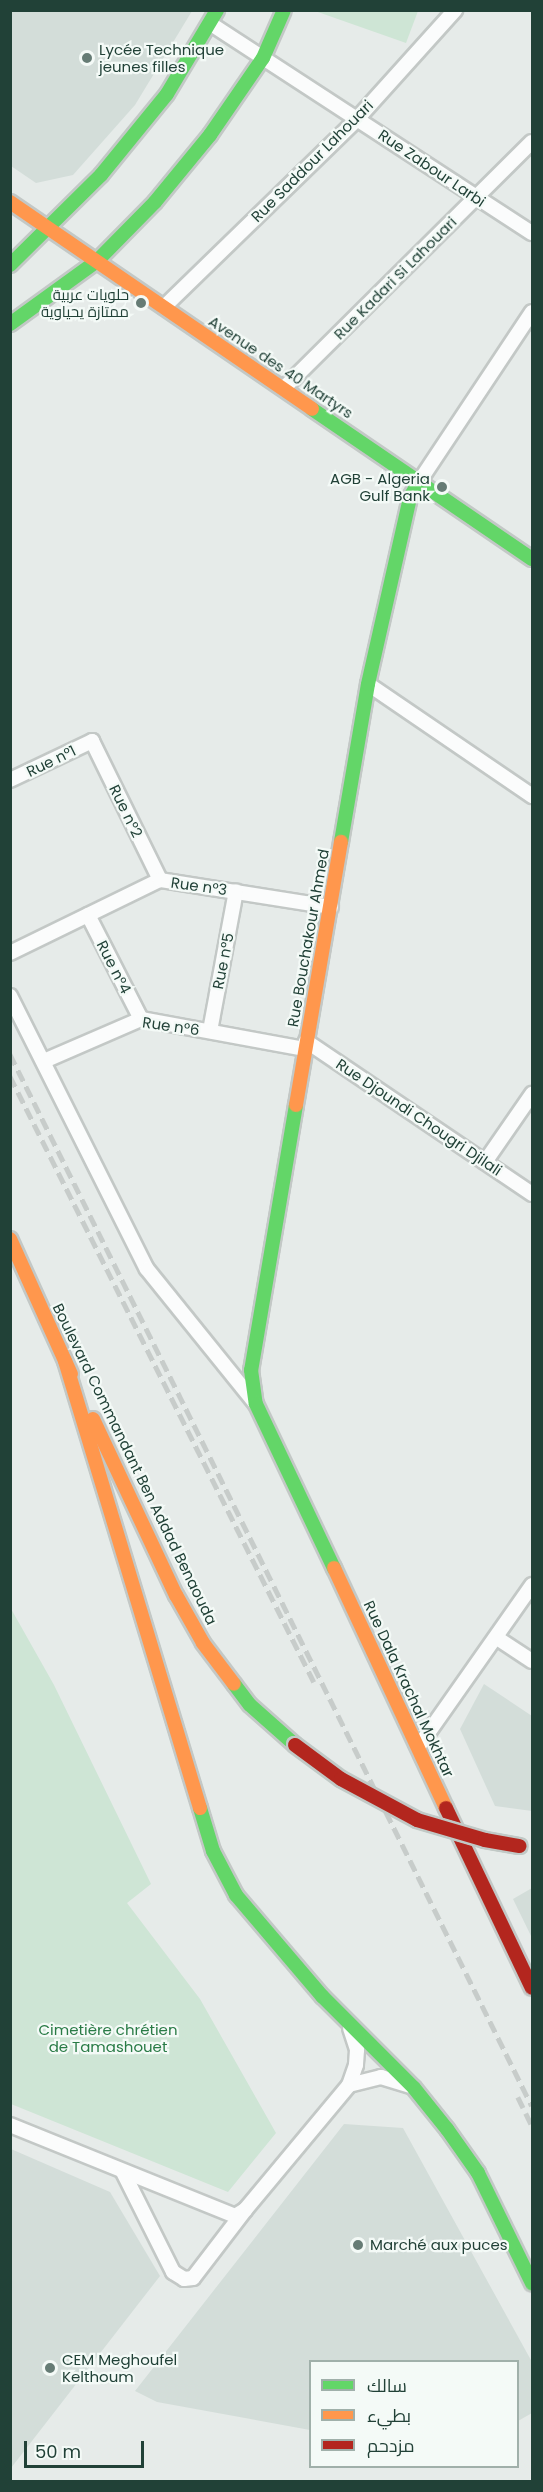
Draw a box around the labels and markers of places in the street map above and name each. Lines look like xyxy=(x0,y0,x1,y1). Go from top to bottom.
place label: Lycée Technique jeunes filles xyxy=(99,40,224,75)
marker: Lycée Technique jeunes filles xyxy=(80,51,94,65)
place label: حلويات عربية ممتازة يحياوية xyxy=(41,285,129,320)
marker: حلويات عربية ممتازة يحياوية xyxy=(134,296,148,310)
place label: AGB - Algeria Gulf Bank xyxy=(330,469,430,504)
marker: AGB - Algeria Gulf Bank xyxy=(435,480,449,494)
place label: Marché aux puces xyxy=(370,2236,508,2254)
marker: Marché aux puces xyxy=(351,2238,365,2252)
place label: CEM Meghoufel Kelthoum xyxy=(62,2350,177,2385)
marker: CEM Meghoufel Kelthoum xyxy=(43,2361,57,2375)

